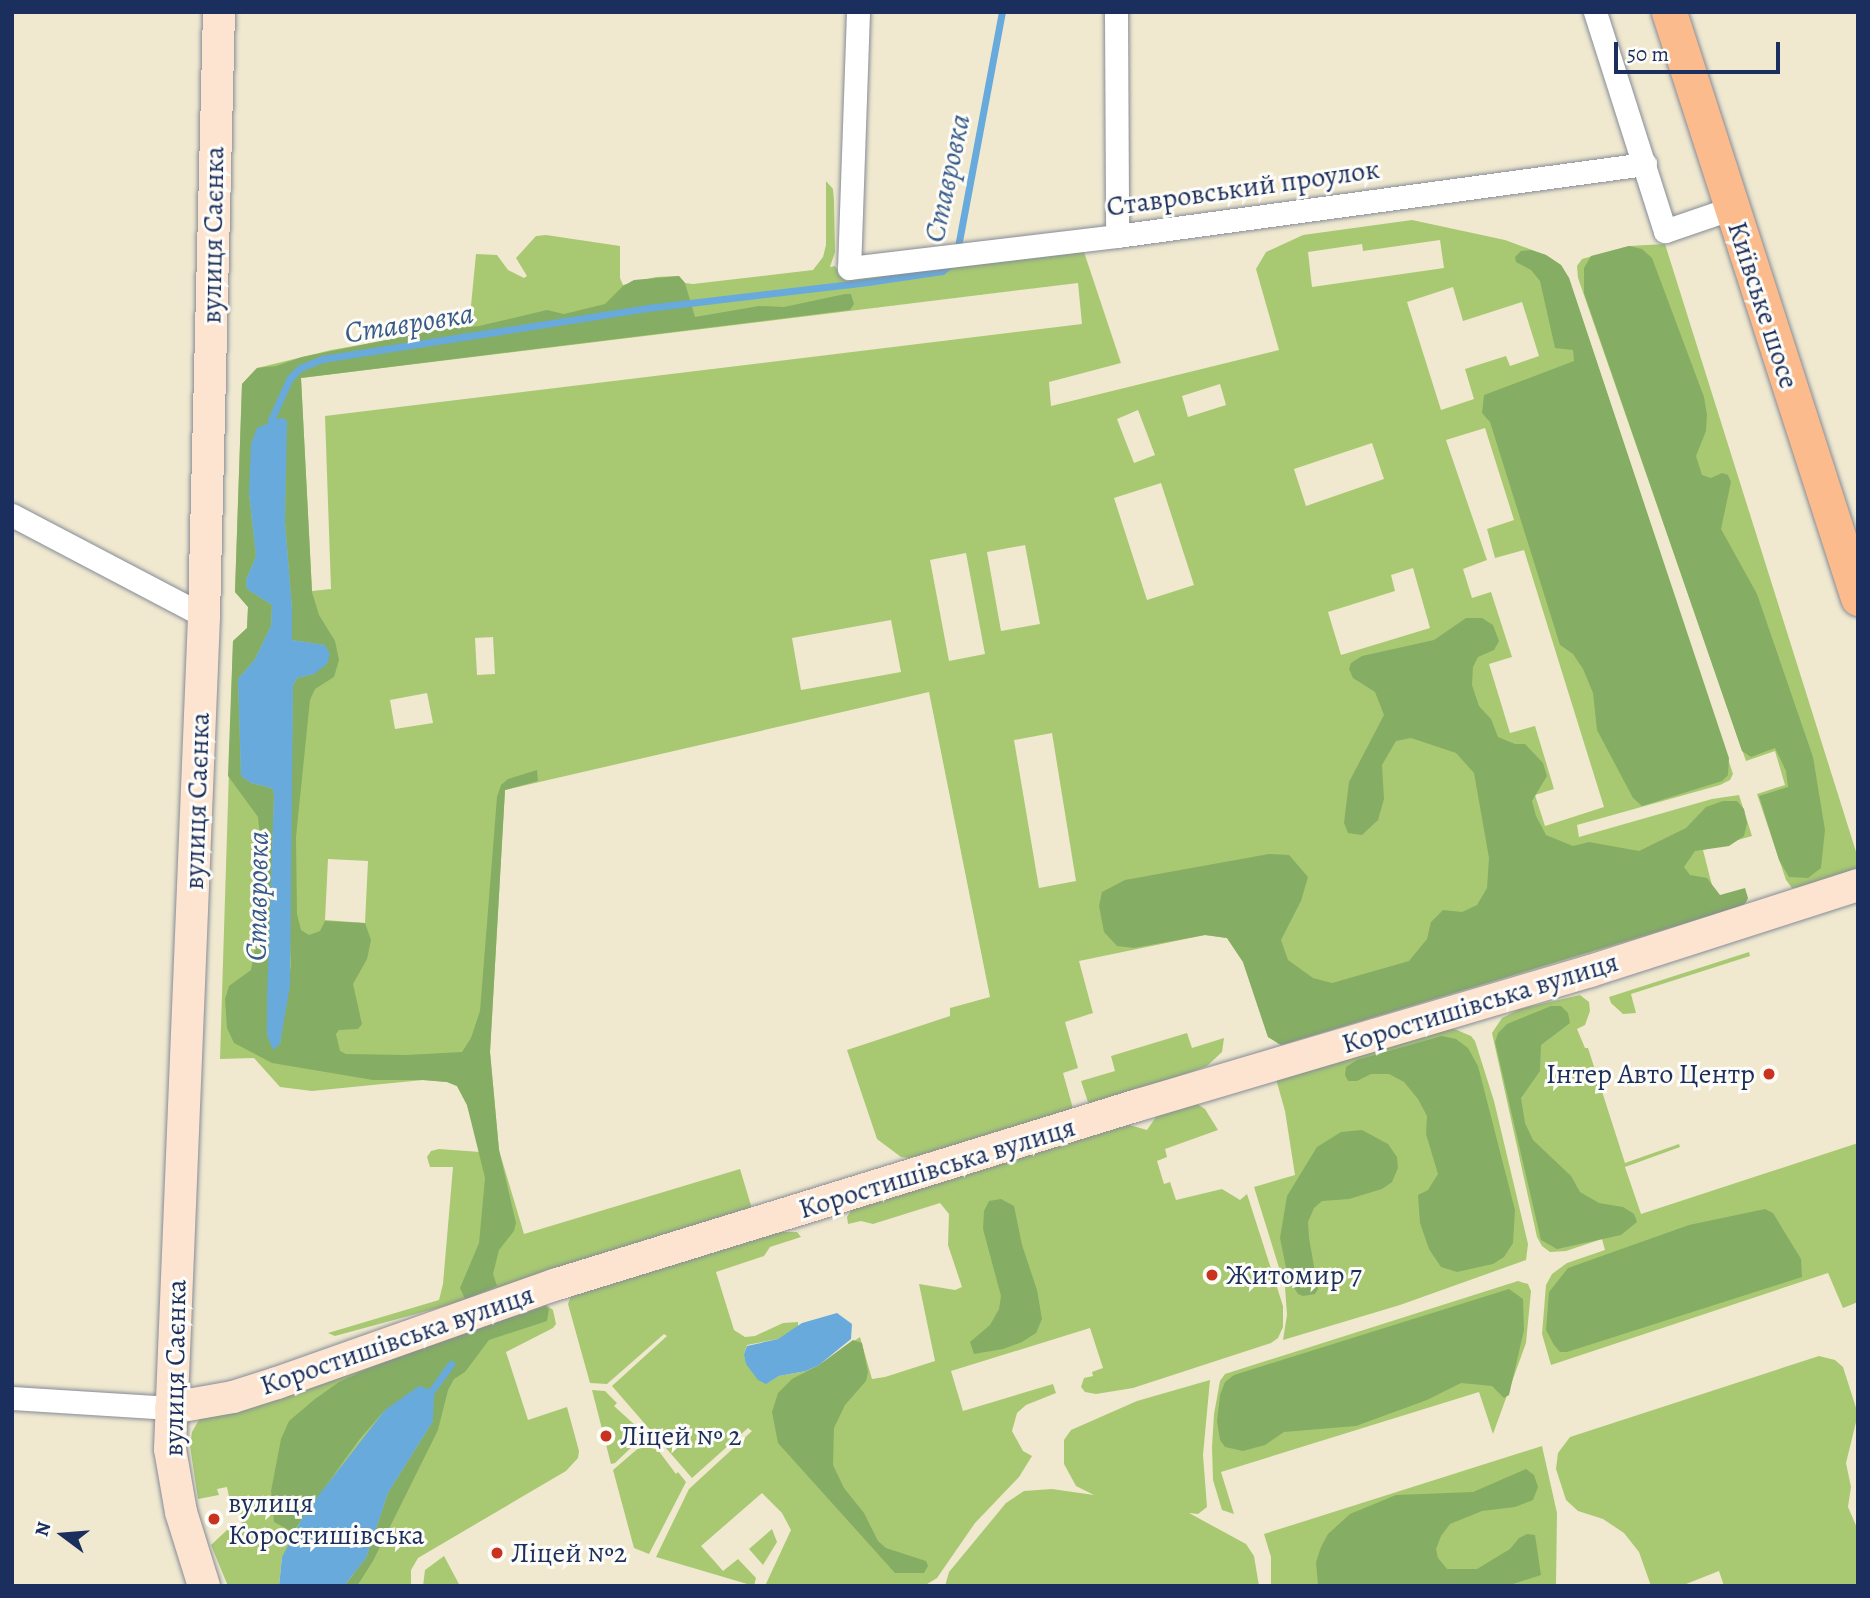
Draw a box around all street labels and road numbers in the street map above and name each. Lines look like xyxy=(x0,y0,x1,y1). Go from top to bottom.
street label: вулиця Саєнка xyxy=(195,146,231,324)
street label: Ставровський проулок xyxy=(1104,152,1382,224)
street label: Київське шосе xyxy=(1720,217,1806,393)
street label: вулиця Саєнка xyxy=(177,712,217,890)
street label: Коростишівська вулиця xyxy=(1338,945,1622,1061)
street label: Коростишівська вулиця xyxy=(795,1110,1079,1226)
street label: Коростишівська вулиця xyxy=(256,1277,538,1403)
street label: вулиця Саєнка xyxy=(157,1279,193,1457)

